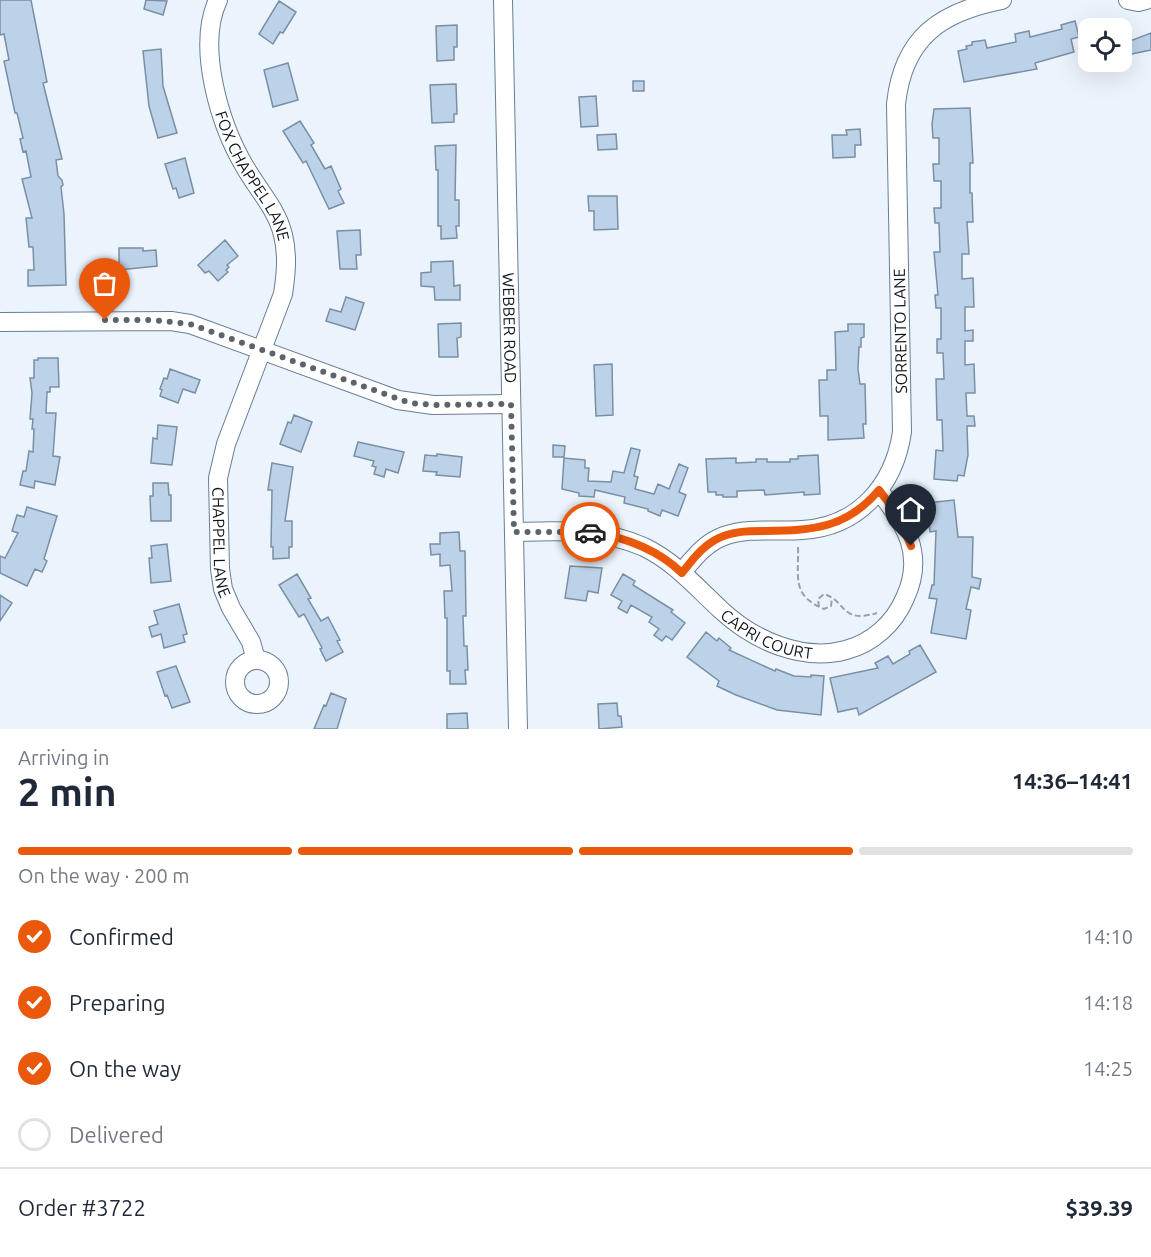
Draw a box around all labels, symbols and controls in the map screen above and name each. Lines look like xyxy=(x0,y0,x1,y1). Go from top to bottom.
map controls xyxy=(1078,18,1132,72)
button: locate xyxy=(1078,18,1132,72)
street label: FOX CHAPPEL LANE xyxy=(212,108,293,243)
pin xyxy=(79,258,130,320)
icon: bag xyxy=(88,267,121,300)
street label: SORRENTO LANE xyxy=(890,268,910,394)
street label: WEBBER ROAD xyxy=(500,272,520,383)
pin xyxy=(885,484,936,546)
street label: CHAPPEL LANE xyxy=(209,487,235,600)
icon: home xyxy=(894,493,927,526)
courier xyxy=(560,502,620,562)
icon: car xyxy=(574,516,607,549)
street label: CAPRI COURT xyxy=(717,605,814,662)
text: Arriving in xyxy=(18,746,109,769)
text: 14:36–14:41 xyxy=(1012,768,1133,793)
text: 2 min xyxy=(18,770,117,813)
text: On the way · 200 m xyxy=(18,864,190,887)
icon: check xyxy=(18,920,51,953)
text: Confirmed xyxy=(69,924,174,949)
text: 14:10 xyxy=(1083,925,1133,948)
icon: check xyxy=(18,986,51,1019)
text: Preparing xyxy=(69,990,166,1015)
text: 14:18 xyxy=(1083,991,1133,1014)
icon: check xyxy=(18,1052,51,1085)
text: On the way xyxy=(69,1056,181,1081)
text: 14:25 xyxy=(1083,1057,1133,1080)
text: Delivered xyxy=(69,1122,164,1147)
text: Order #3722 xyxy=(18,1195,146,1220)
text: $39.39 xyxy=(1066,1195,1133,1220)

